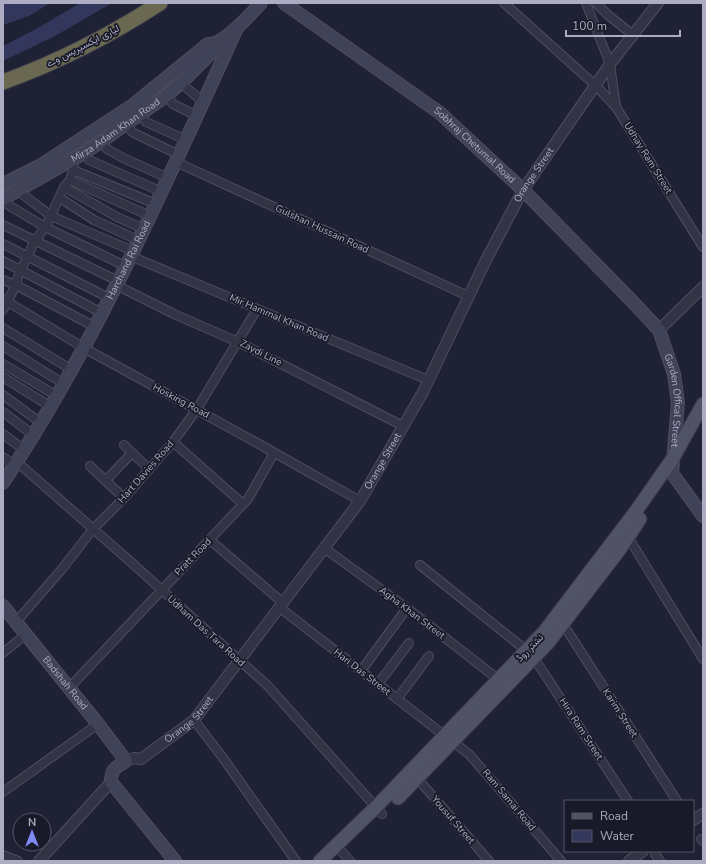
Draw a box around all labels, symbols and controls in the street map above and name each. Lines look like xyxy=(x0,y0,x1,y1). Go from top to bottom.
scale bar xyxy=(566,12,680,38)
text: 100 m xyxy=(572,18,607,34)
street label: لیاری ایکسپریس وے xyxy=(44,21,122,70)
street label: Mirza Adam Khan Road xyxy=(69,95,163,166)
street label: Sobhraj Chetumal Road xyxy=(431,104,519,187)
street label: Udhay Ram Street xyxy=(620,119,676,197)
street label: Orange Street xyxy=(511,144,558,205)
street label: Gulshan Hussain Road xyxy=(273,201,371,257)
street label: Harchand Rai Road xyxy=(103,218,154,302)
street label: Mir Hammal Khan Road xyxy=(227,291,331,345)
street label: Zaydi Line xyxy=(238,336,284,370)
street label: Garden Offical Street xyxy=(661,352,685,448)
street label: Hosking Road xyxy=(150,380,212,422)
street label: Orange Street xyxy=(361,430,405,492)
street label: Hart Davies Road xyxy=(115,437,177,506)
street label: Pratt Road xyxy=(171,535,215,579)
street label: Agha Khan Street xyxy=(376,584,448,643)
street label: Udham Das Tara Road xyxy=(164,592,248,670)
street label: نشتر روڈ xyxy=(513,631,547,665)
street label: Hari Das Street xyxy=(331,645,394,699)
street label: Badshah Road xyxy=(39,653,91,713)
street label: Karim Street xyxy=(599,686,641,741)
street label: Orange Street xyxy=(162,693,217,746)
street label: Hira Ram Street xyxy=(556,695,607,763)
street label: Ram Samai Road xyxy=(479,766,539,834)
street label: Yousuf Street xyxy=(427,792,478,848)
legend xyxy=(564,800,694,852)
text: Road xyxy=(600,808,628,824)
north arrow xyxy=(12,812,52,852)
text: N xyxy=(28,815,36,830)
text: Water xyxy=(600,828,634,844)

